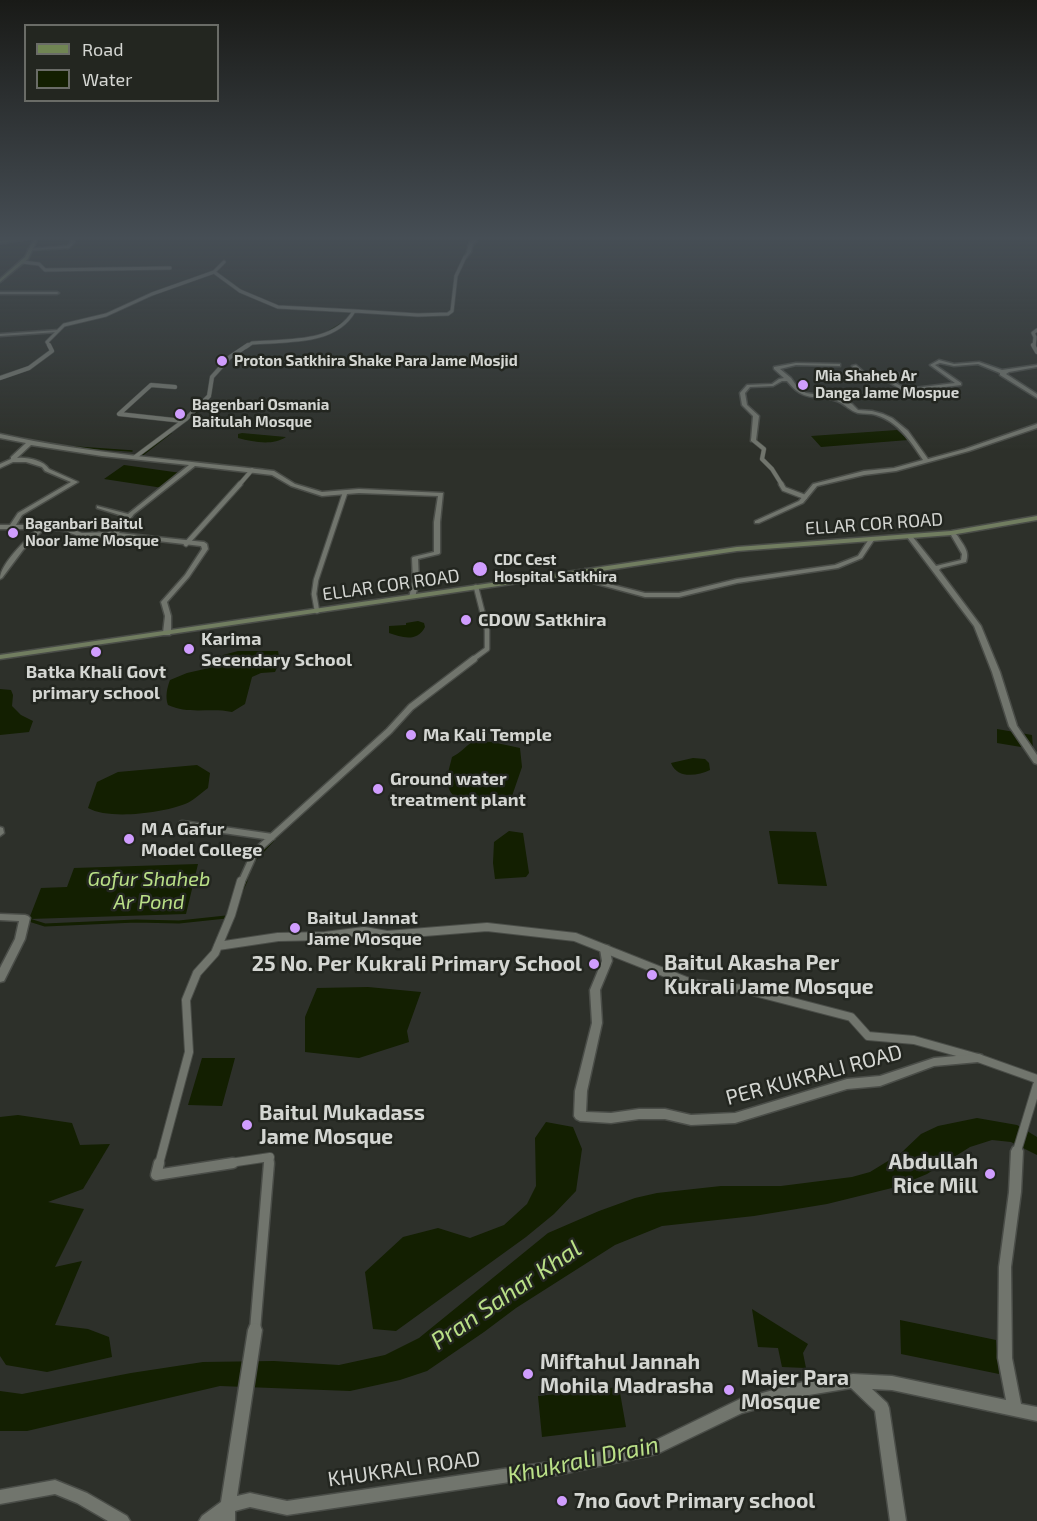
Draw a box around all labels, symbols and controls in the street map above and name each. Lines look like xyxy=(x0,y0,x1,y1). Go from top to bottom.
legend xyxy=(24,24,219,102)
text: Road xyxy=(82,38,123,60)
text: Water xyxy=(82,68,132,90)
place label: Proton Satkhira Shake Para Jame Mosjid xyxy=(234,352,518,370)
marker: Proton Satkhira Shake Para Jame Mosjid xyxy=(215,354,229,368)
place label: Mia Shaheb Ar Danga Jame Mospue xyxy=(815,367,959,402)
marker: Mia Shaheb Ar Danga Jame Mospue xyxy=(796,378,810,392)
place label: Bagenbari Osmania Baitulah Mosque xyxy=(192,396,329,431)
marker: Bagenbari Osmania Baitulah Mosque xyxy=(173,407,187,421)
street label: ELLAR COR ROAD xyxy=(804,508,944,540)
place label: Baganbari Baitul Noor Jame Mosque xyxy=(25,515,159,550)
marker: Baganbari Baitul Noor Jame Mosque xyxy=(6,526,20,540)
place label: CDC Cest Hospital Satkhira xyxy=(494,551,617,586)
marker: CDC Cest Hospital Satkhira xyxy=(471,560,489,578)
street label: ELLAR COR ROAD xyxy=(321,565,461,605)
place label: CDOW Satkhira xyxy=(478,609,607,631)
marker: CDOW Satkhira xyxy=(459,613,473,627)
place label: Karima Secendary School xyxy=(201,628,352,670)
marker: Karima Secendary School xyxy=(182,642,196,656)
marker: Batka Khali Govt primary school xyxy=(89,645,103,659)
place label: Batka Khali Govt primary school xyxy=(26,661,166,704)
place label: Ma Kali Temple xyxy=(423,724,552,746)
marker: Ma Kali Temple xyxy=(404,728,418,742)
place label: Ground water treatment plant xyxy=(390,768,526,810)
marker: Ground water treatment plant xyxy=(371,782,385,796)
place label: M A Gafur Model College xyxy=(141,818,262,860)
marker: M A Gafur Model College xyxy=(122,832,136,846)
water label: Gofur Shaheb Ar Pond xyxy=(88,867,210,914)
place label: Baitul Jannat Jame Mosque xyxy=(307,907,422,950)
marker: Baitul Jannat Jame Mosque xyxy=(288,921,302,935)
place label: Baitul Akasha Per Kukrali Jame Mosque xyxy=(664,950,874,1000)
place label: 25 No. Per Kukrali Primary School xyxy=(252,951,582,977)
marker: 25 No. Per Kukrali Primary School xyxy=(587,957,601,971)
marker: Baitul Akasha Per Kukrali Jame Mosque xyxy=(645,968,659,982)
street label: PER KUKRALI ROAD xyxy=(723,1039,905,1111)
place label: Baitul Mukadass Jame Mosque xyxy=(259,1100,425,1150)
marker: Baitul Mukadass Jame Mosque xyxy=(240,1118,254,1132)
place label: Abdullah Rice Mill xyxy=(888,1149,978,1199)
marker: Abdullah Rice Mill xyxy=(983,1167,997,1181)
water label: Pran Sahar Khal xyxy=(425,1234,587,1356)
place label: Miftahul Jannah Mohila Madrasha xyxy=(540,1349,714,1399)
place label: Majer Para Mosque xyxy=(741,1365,849,1415)
marker: Miftahul Jannah Mohila Madrasha xyxy=(521,1367,535,1381)
marker: Majer Para Mosque xyxy=(722,1383,736,1397)
water label: Khukrali Drain xyxy=(505,1430,661,1490)
street label: KHUKRALI ROAD xyxy=(326,1446,482,1492)
place label: 7no Govt Primary school xyxy=(574,1488,815,1514)
marker: 7no Govt Primary school xyxy=(555,1494,569,1508)

